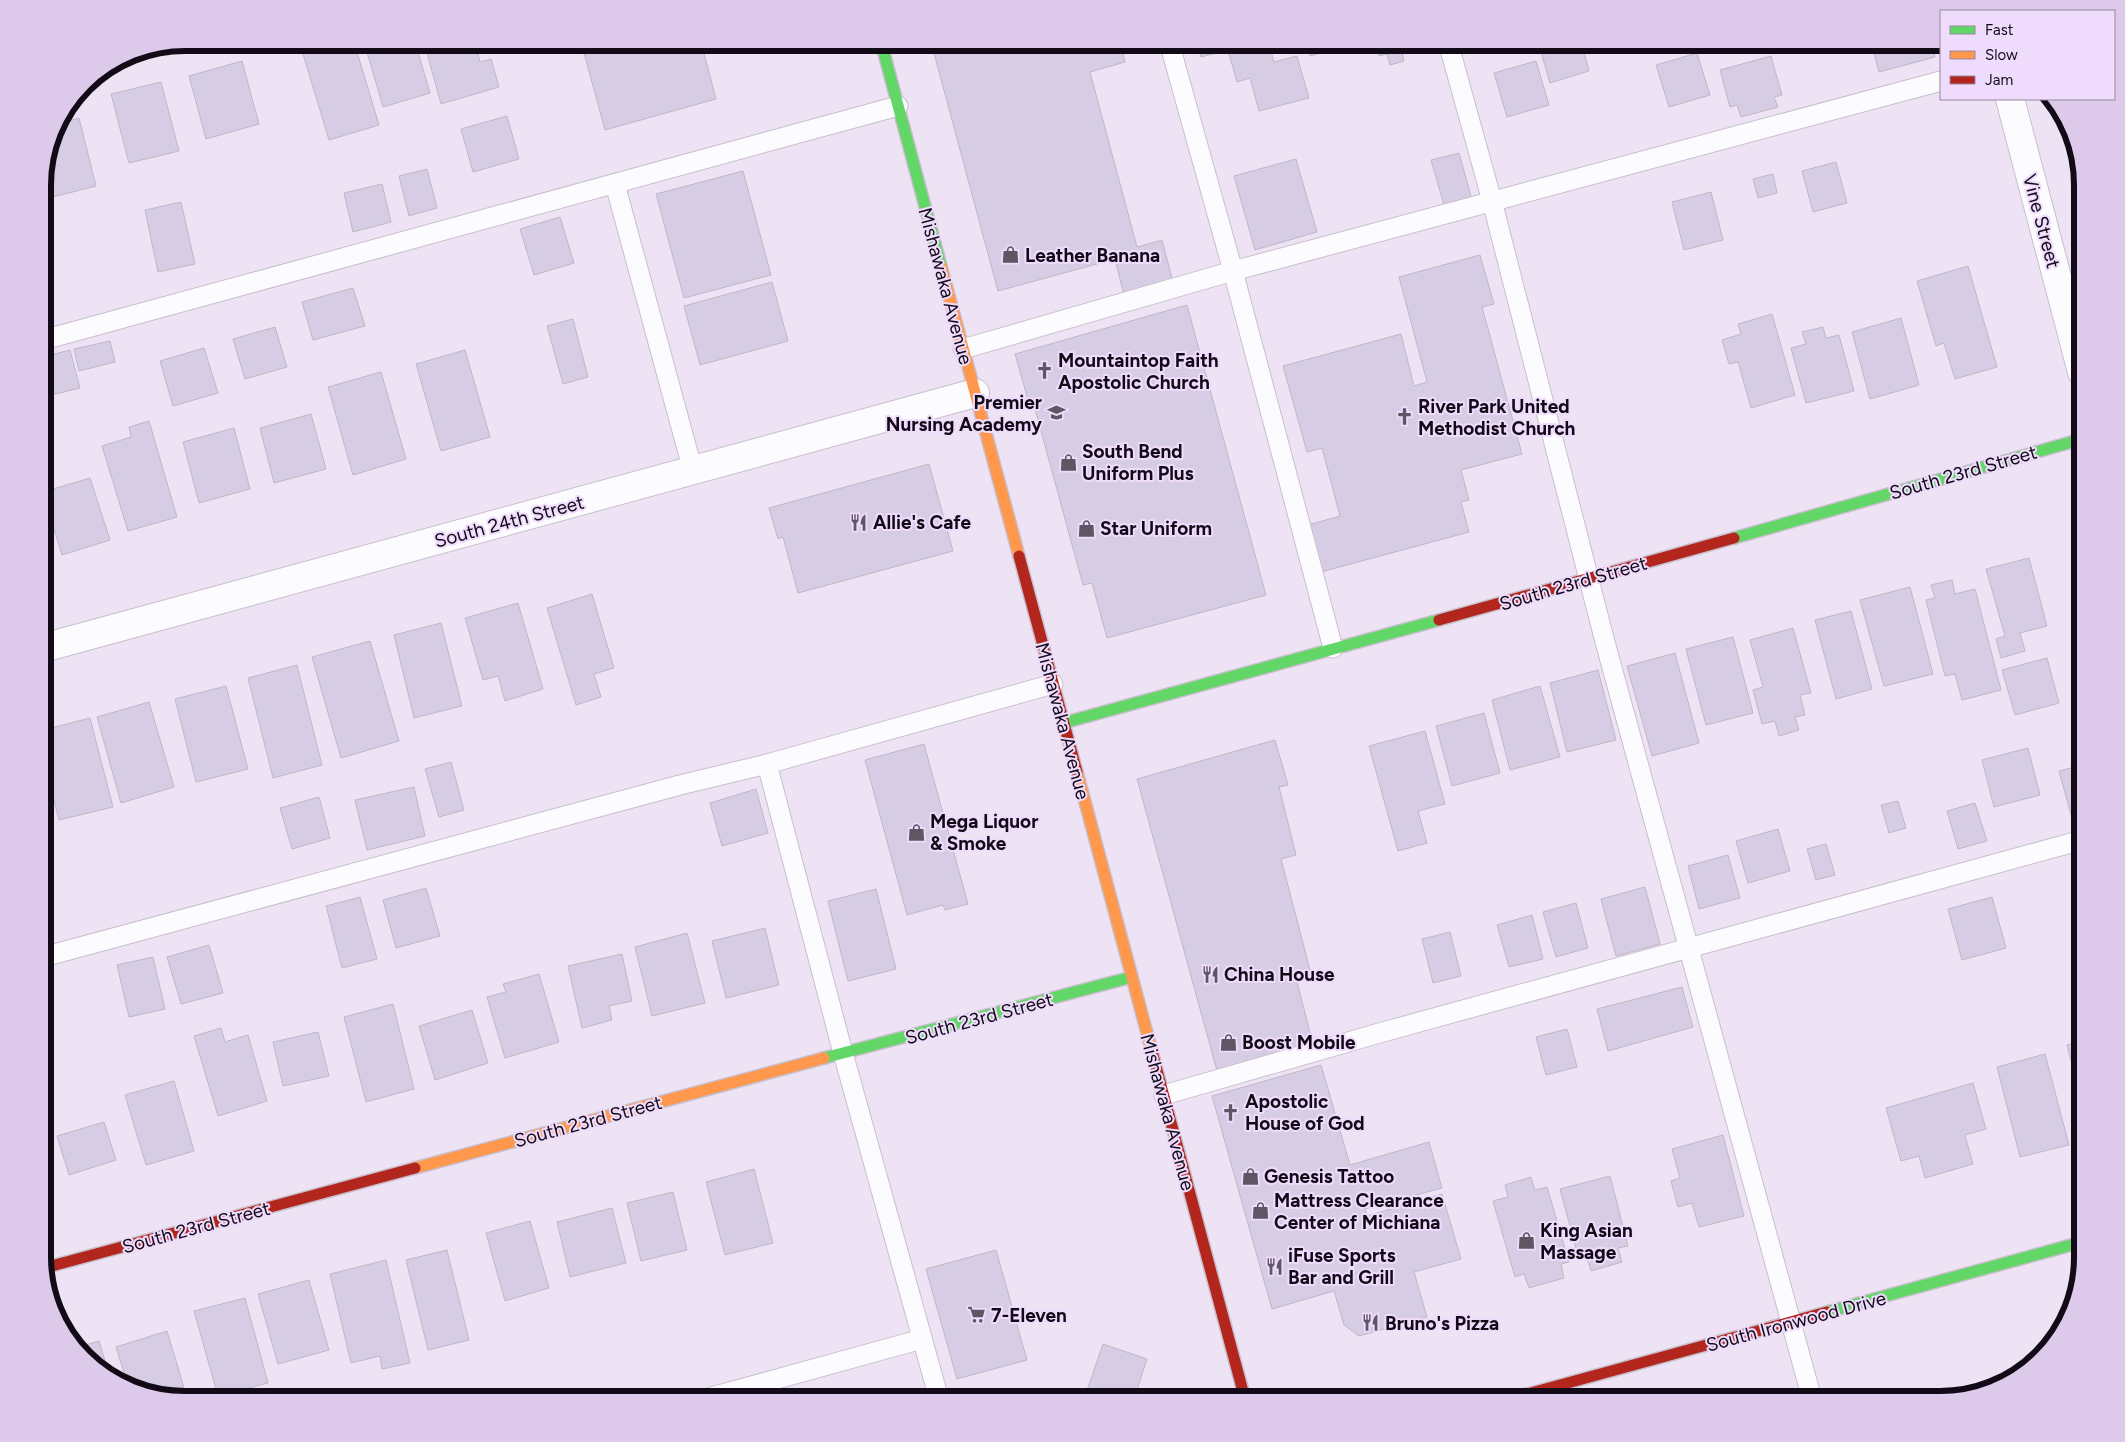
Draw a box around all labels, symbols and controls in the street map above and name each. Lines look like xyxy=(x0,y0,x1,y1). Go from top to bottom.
legend xyxy=(1940,10,2115,100)
text: Fast xyxy=(1985,21,2014,39)
text: Slow xyxy=(1985,46,2018,64)
text: Jam xyxy=(1985,71,2013,89)
street label: Vine Street xyxy=(2018,172,2065,271)
street label: Mishawaka Avenue xyxy=(914,205,978,367)
place label: Leather Banana xyxy=(1025,244,1160,267)
shop icon: Leather Banana xyxy=(1001,245,1021,265)
place label: Mountaintop Faith Apostolic Church xyxy=(1058,349,1219,394)
church icon: Mountaintop Faith Apostolic Church xyxy=(1034,361,1054,381)
place label: Premier Nursing Academy xyxy=(886,391,1042,436)
place label: River Park United Methodist Church xyxy=(1418,395,1575,440)
school or university icon: Premier Nursing Academy xyxy=(1046,403,1066,423)
church icon: River Park United Methodist Church xyxy=(1394,407,1414,427)
place label: South Bend Uniform Plus xyxy=(1082,440,1194,485)
street label: South 23rd Street xyxy=(1887,440,2039,505)
shop icon: South Bend Uniform Plus xyxy=(1058,452,1078,472)
street label: South 24th Street xyxy=(432,490,586,553)
place label: Allie's Cafe xyxy=(873,511,972,534)
restaurant icon: Allie's Cafe xyxy=(849,512,869,532)
place label: Star Uniform xyxy=(1100,517,1212,540)
shop icon: Star Uniform xyxy=(1076,518,1096,538)
street label: South 23rd Street xyxy=(1497,551,1649,616)
street label: Mishawaka Avenue xyxy=(1031,640,1095,802)
place label: Mega Liquor & Smoke xyxy=(930,810,1038,855)
shop icon: Mega Liquor & Smoke xyxy=(906,822,926,842)
place label: China House xyxy=(1224,963,1335,986)
restaurant icon: China House xyxy=(1200,964,1220,984)
street label: South 23rd Street xyxy=(903,988,1056,1049)
street label: Mishawaka Avenue xyxy=(1136,1031,1200,1193)
place label: Boost Mobile xyxy=(1242,1031,1356,1054)
shop icon: Boost Mobile xyxy=(1218,1032,1238,1052)
place label: Apostolic House of God xyxy=(1245,1090,1364,1135)
street label: South 23rd Street xyxy=(512,1091,665,1152)
church icon: Apostolic House of God xyxy=(1221,1102,1241,1122)
place label: Genesis Tattoo xyxy=(1264,1165,1394,1188)
shop icon: Genesis Tattoo xyxy=(1240,1166,1260,1186)
place label: Mattress Clearance Center of Michiana xyxy=(1274,1189,1444,1234)
street label: South 23rd Street xyxy=(120,1197,273,1258)
shop icon: Mattress Clearance Center of Michiana xyxy=(1250,1201,1270,1221)
place label: King Asian Massage xyxy=(1540,1219,1633,1264)
shop icon: King Asian Massage xyxy=(1516,1231,1536,1251)
place label: iFuse Sports Bar and Grill xyxy=(1288,1244,1396,1289)
restaurant icon: iFuse Sports Bar and Grill xyxy=(1264,1256,1284,1276)
street label: South Ironwood Drive xyxy=(1704,1286,1889,1357)
place label: 7-Eleven xyxy=(991,1304,1067,1327)
supermarket icon: 7-Eleven xyxy=(967,1305,987,1325)
place label: Bruno's Pizza xyxy=(1385,1312,1499,1335)
restaurant icon: Bruno's Pizza xyxy=(1361,1313,1381,1333)

